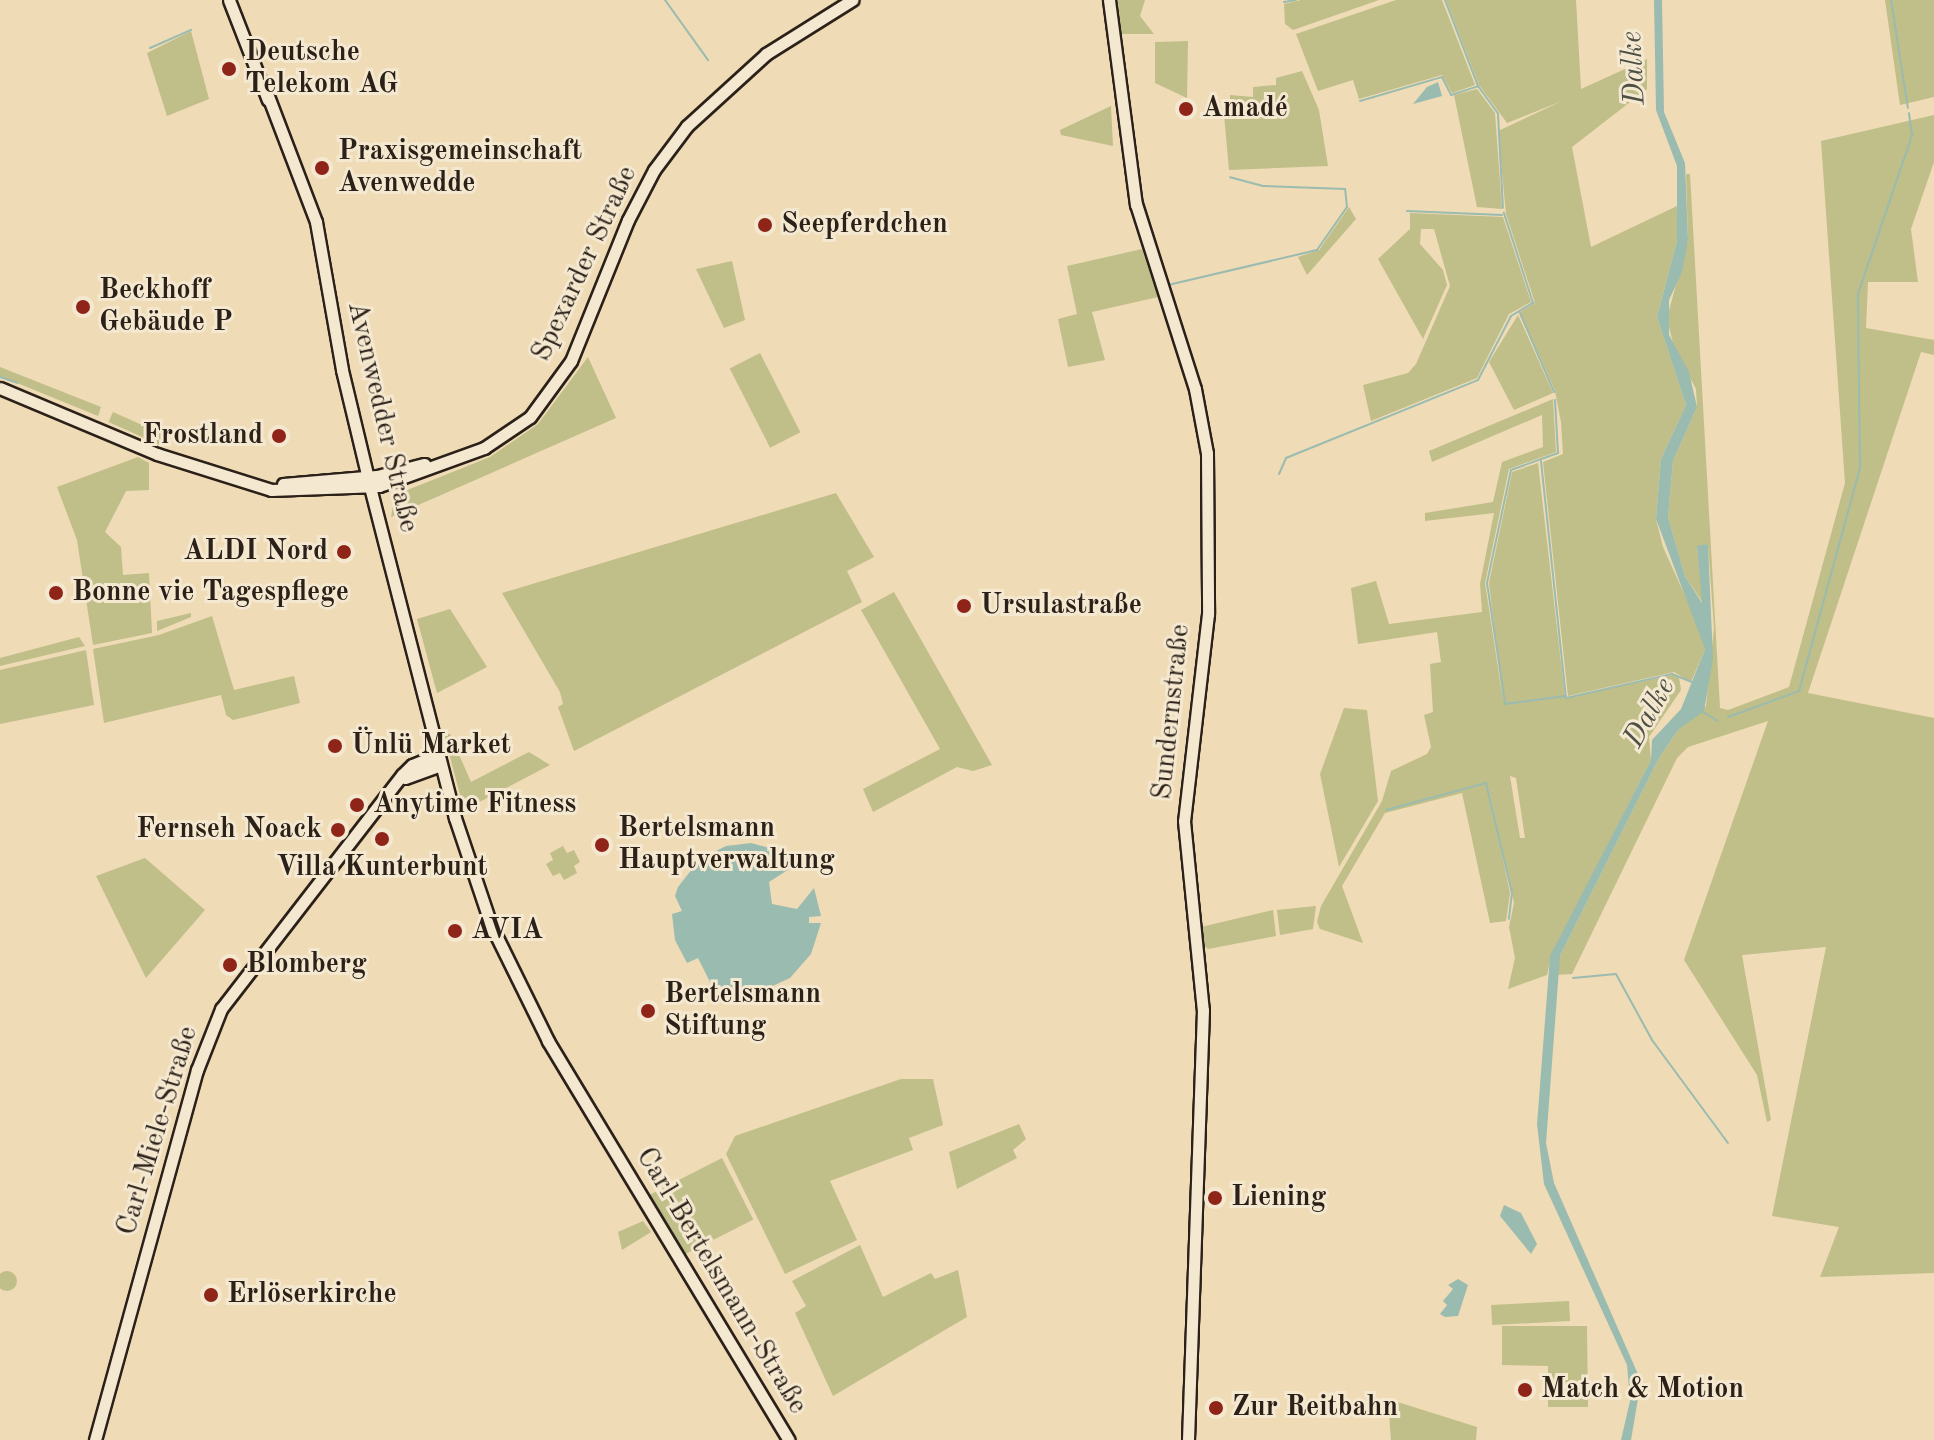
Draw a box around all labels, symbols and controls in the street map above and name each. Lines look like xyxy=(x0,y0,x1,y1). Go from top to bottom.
water label: Dalke xyxy=(1614,30,1654,106)
place label: Deutsche Telekom AG xyxy=(245,36,398,102)
marker: Deutsche Telekom AG xyxy=(220,60,238,78)
place label: Amadé xyxy=(1202,92,1288,126)
marker: Amadé xyxy=(1177,100,1195,118)
place label: Praxisgemeinschaft Avenwedde xyxy=(338,135,582,201)
marker: Praxisgemeinschaft Avenwedde xyxy=(313,159,331,177)
street label: Spexarder Straße xyxy=(525,161,645,367)
place label: Seepferdchen xyxy=(781,208,948,242)
marker: Seepferdchen xyxy=(756,216,774,234)
place label: Beckhoff Gebäude P xyxy=(99,274,233,340)
marker: Beckhoff Gebäude P xyxy=(74,298,92,316)
street label: Avenwedder Straße xyxy=(339,298,425,536)
place label: Frostland xyxy=(142,419,263,453)
marker: Frostland xyxy=(270,427,288,445)
place label: ALDI Nord xyxy=(183,535,328,569)
marker: ALDI Nord xyxy=(335,543,353,561)
place label: Bonne vie Tagespflege xyxy=(72,576,349,610)
marker: Bonne vie Tagespflege xyxy=(47,584,65,602)
place label: Ursulastraße xyxy=(980,589,1142,623)
marker: Ursulastraße xyxy=(955,597,973,615)
street label: Sundernstraße xyxy=(1146,623,1198,801)
water label: Dalke xyxy=(1616,672,1684,754)
place label: Ünlü Market xyxy=(351,729,511,763)
marker: Ünlü Market xyxy=(326,737,344,755)
place label: Anytime Fitness xyxy=(373,788,576,822)
marker: Anytime Fitness xyxy=(348,796,366,814)
place label: Bertelsmann Hauptverwaltung xyxy=(618,812,835,878)
place label: Fernseh Noack xyxy=(136,813,322,847)
marker: Fernseh Noack xyxy=(329,821,347,839)
marker: Villa Kunterbunt xyxy=(373,830,391,848)
marker: Bertelsmann Hauptverwaltung xyxy=(593,836,611,854)
place label: Villa Kunterbunt xyxy=(276,851,488,885)
place label: AVIA xyxy=(471,914,543,948)
marker: AVIA xyxy=(446,922,464,940)
place label: Blomberg xyxy=(246,948,367,982)
marker: Blomberg xyxy=(221,956,239,974)
place label: Bertelsmann Stiftung xyxy=(664,978,821,1044)
marker: Bertelsmann Stiftung xyxy=(639,1002,657,1020)
street label: Carl-Miele-Straße xyxy=(110,1022,206,1240)
street label: Carl-Bertelsmann-Straße xyxy=(628,1142,814,1420)
place label: Liening xyxy=(1231,1181,1326,1215)
marker: Liening xyxy=(1206,1189,1224,1207)
place label: Erlöserkirche xyxy=(227,1278,397,1312)
marker: Erlöserkirche xyxy=(202,1286,220,1304)
place label: Match & Motion xyxy=(1541,1373,1744,1407)
marker: Match & Motion xyxy=(1516,1381,1534,1399)
place label: Zur Reitbahn xyxy=(1232,1391,1398,1425)
marker: Zur Reitbahn xyxy=(1207,1399,1225,1417)

